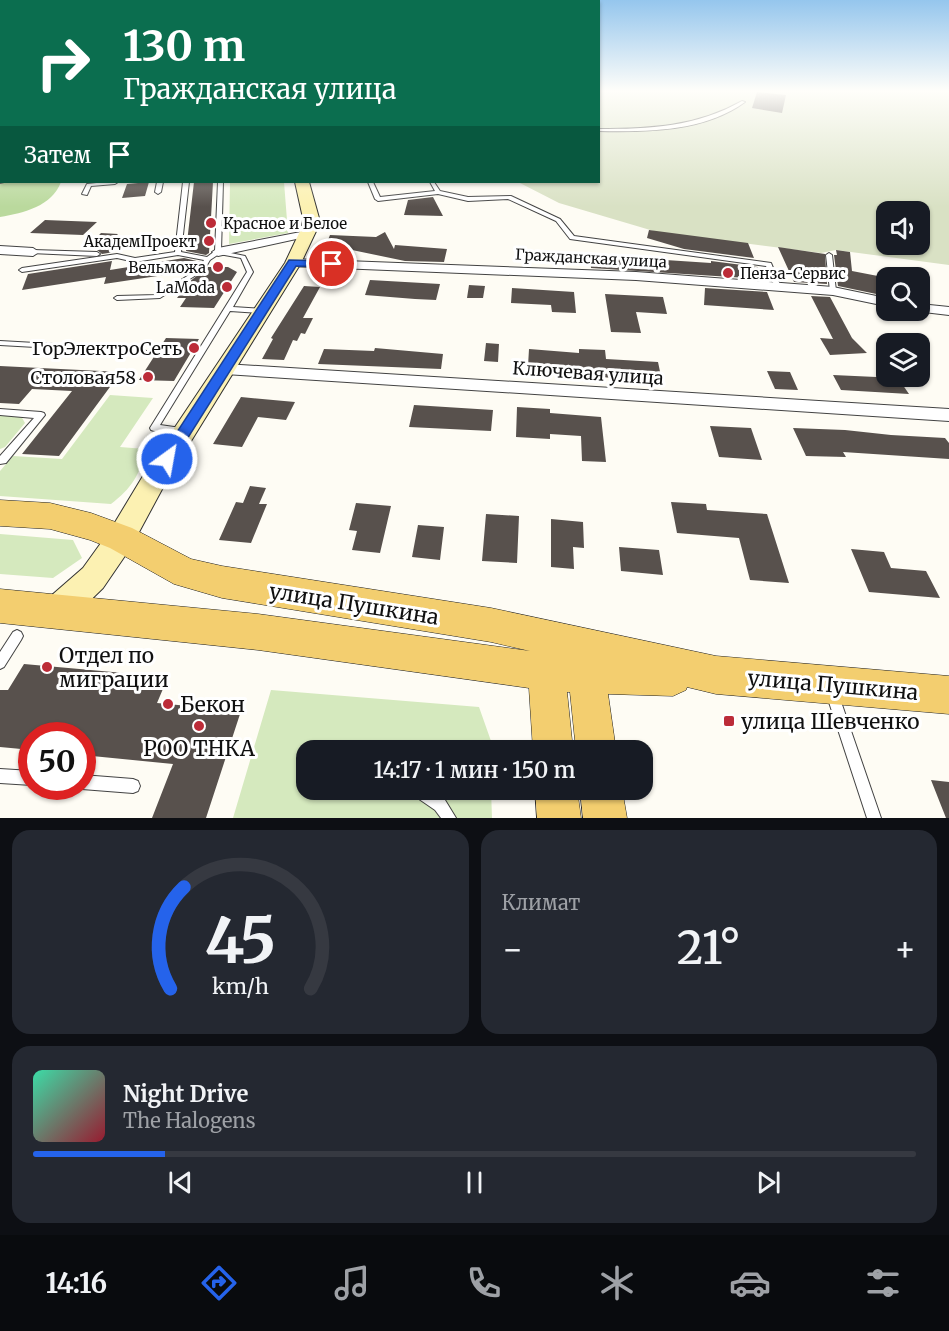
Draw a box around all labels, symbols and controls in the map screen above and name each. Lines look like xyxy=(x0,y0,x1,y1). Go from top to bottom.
text: 130 m xyxy=(123,20,245,72)
icon: right xyxy=(24,24,102,102)
text: Гражданская улица xyxy=(123,72,396,106)
icon: arrive xyxy=(103,138,136,171)
text: Затем xyxy=(24,141,91,169)
map controls xyxy=(876,201,930,387)
button: sound xyxy=(876,201,930,255)
place label: Красное и Белое xyxy=(223,214,347,233)
marker: Красное и Белое xyxy=(204,216,218,230)
place label: АкадемПроект xyxy=(82,232,197,251)
marker: АкадемПроект xyxy=(202,234,216,248)
pin xyxy=(306,238,357,289)
street label: Гражданская улица xyxy=(515,245,667,271)
icon: arrive xyxy=(315,247,348,280)
place label: Вельможа xyxy=(128,258,206,277)
marker: Вельможа xyxy=(211,260,225,274)
place label: Пенза-Сервис xyxy=(740,264,846,283)
marker: Пенза-Сервис xyxy=(721,266,735,280)
button: search xyxy=(876,267,930,321)
place label: LaModa xyxy=(156,278,215,297)
marker: LaModa xyxy=(220,280,234,294)
button: layers xyxy=(876,333,930,387)
place label: ГорЭлектроСеть xyxy=(32,337,182,360)
marker: ГорЭлектроСеть xyxy=(187,341,201,355)
street label: Ключевая улица xyxy=(512,356,665,390)
place label: Столовая58 xyxy=(30,366,136,389)
marker: Столовая58 xyxy=(141,370,155,384)
position arrow xyxy=(135,427,199,491)
street label: улица Пушкина xyxy=(267,577,441,631)
place label: Отдел по миграции xyxy=(59,642,169,693)
marker: Отдел по миграции xyxy=(40,660,54,674)
street label: улица Пушкина xyxy=(747,664,919,706)
place label: Бекон xyxy=(180,691,245,718)
marker: Бекон xyxy=(161,697,175,711)
place label: улица Шевченко xyxy=(741,708,920,735)
marker: улица Шевченко xyxy=(722,714,736,728)
marker: РОО ТНКА xyxy=(192,719,206,733)
speed limit sign: 50 xyxy=(18,722,96,800)
place label: РОО ТНКА xyxy=(143,735,255,762)
text: 14:17 · 1 мин · 150 m xyxy=(374,756,575,784)
text: Климат xyxy=(502,890,581,915)
text: 45 xyxy=(204,902,276,980)
text: 21° xyxy=(677,920,741,976)
text: − xyxy=(502,929,524,970)
text: + xyxy=(894,929,916,970)
text: km/h xyxy=(212,973,269,1000)
text: Night Drive xyxy=(123,1080,248,1108)
text: The Halogens xyxy=(123,1108,255,1133)
icon: previous xyxy=(164,1166,197,1199)
icon: pause xyxy=(458,1166,491,1199)
icon: next xyxy=(752,1166,785,1199)
icon: directions xyxy=(198,1262,240,1304)
icon: music xyxy=(331,1262,373,1304)
icon: phone xyxy=(463,1262,505,1304)
icon: climate xyxy=(596,1262,638,1304)
icon: car xyxy=(729,1262,771,1304)
icon: filters xyxy=(862,1262,904,1304)
text: 14:16 xyxy=(45,1266,107,1300)

